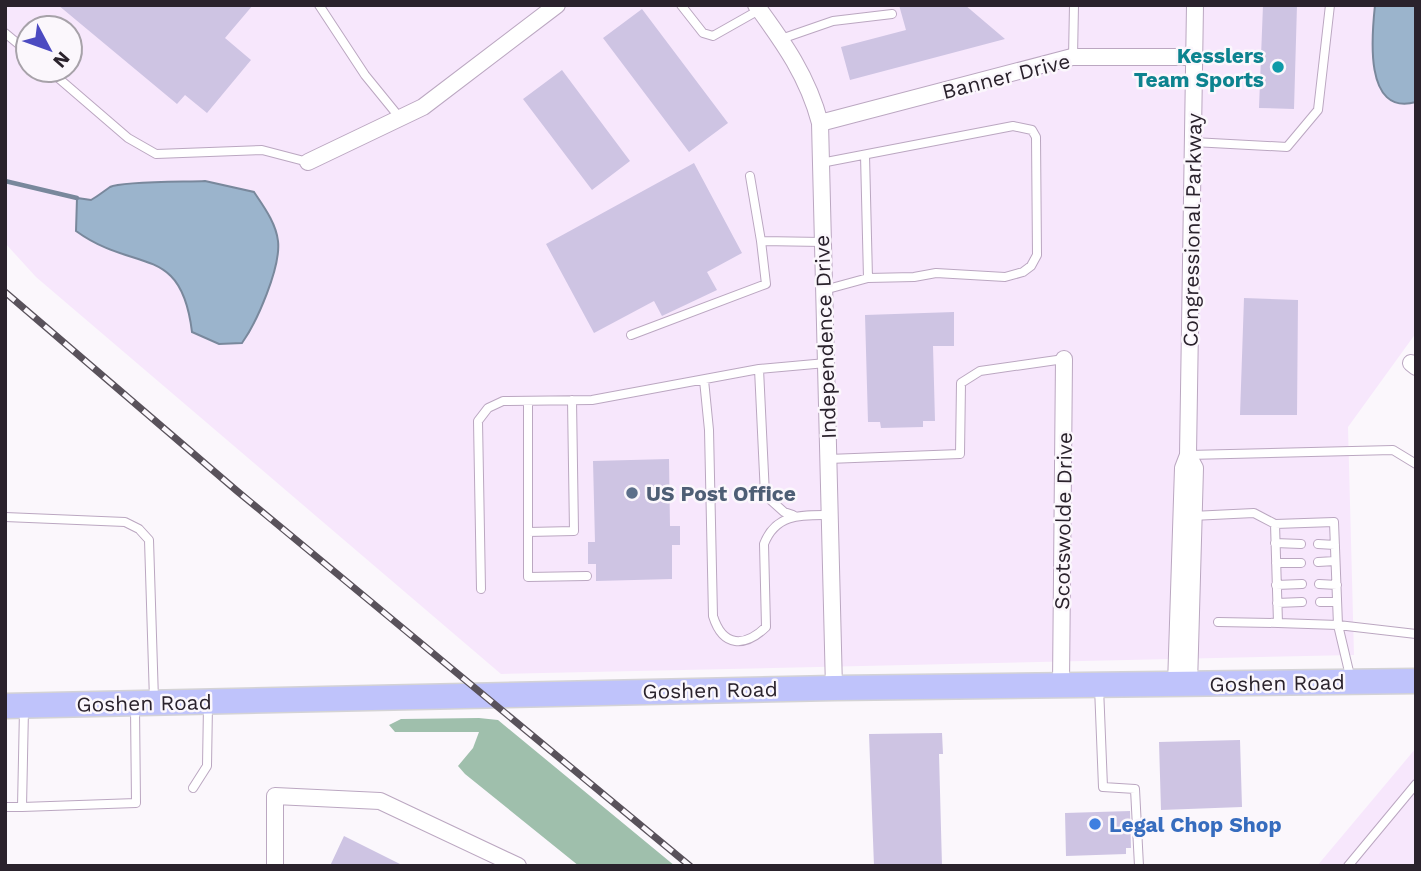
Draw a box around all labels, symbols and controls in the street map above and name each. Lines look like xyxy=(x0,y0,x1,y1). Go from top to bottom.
north arrow xyxy=(14,14,84,84)
place label: Kesslers Team Sports xyxy=(1134,43,1264,92)
text: N xyxy=(48,47,75,73)
street label: Banner Drive xyxy=(939,48,1073,104)
marker: Kesslers Team Sports xyxy=(1270,59,1286,75)
street label: Congressional Parkway xyxy=(1177,113,1207,347)
street label: Independence Drive xyxy=(809,235,841,439)
street label: Scotswolde Drive xyxy=(1049,432,1077,610)
place label: US Post Office xyxy=(646,481,796,506)
marker: US Post Office xyxy=(624,485,640,501)
street label: Goshen Road xyxy=(1209,669,1345,697)
street label: Goshen Road xyxy=(642,676,778,704)
street label: Goshen Road xyxy=(76,689,212,717)
place label: Legal Chop Shop xyxy=(1109,812,1282,837)
marker: Legal Chop Shop xyxy=(1087,816,1103,832)

